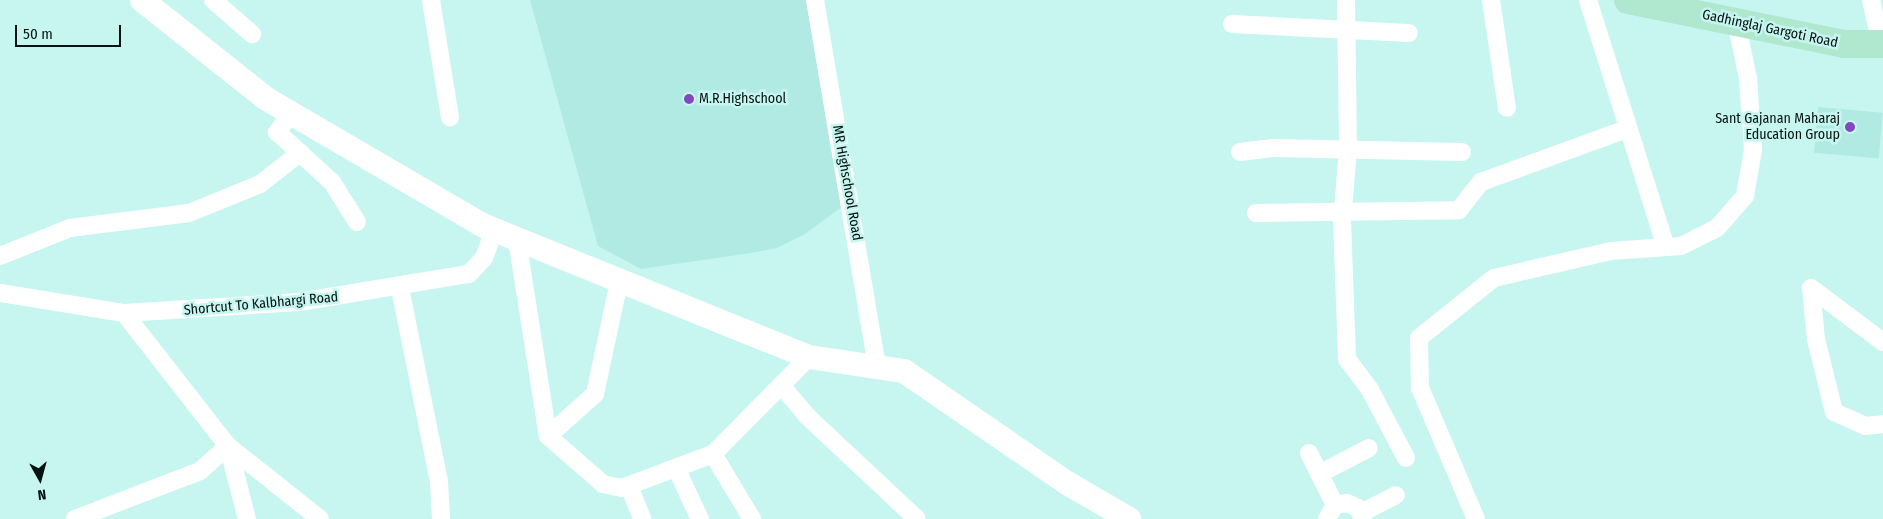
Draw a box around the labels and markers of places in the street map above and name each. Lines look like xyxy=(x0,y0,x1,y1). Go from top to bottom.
place label: M.R.Highschool xyxy=(699,91,786,107)
marker: M.R.Highschool xyxy=(683,93,695,105)
place label: Sant Gajanan Maharaj Education Group xyxy=(1715,111,1840,144)
marker: Sant Gajanan Maharaj Education Group xyxy=(1844,121,1856,133)

